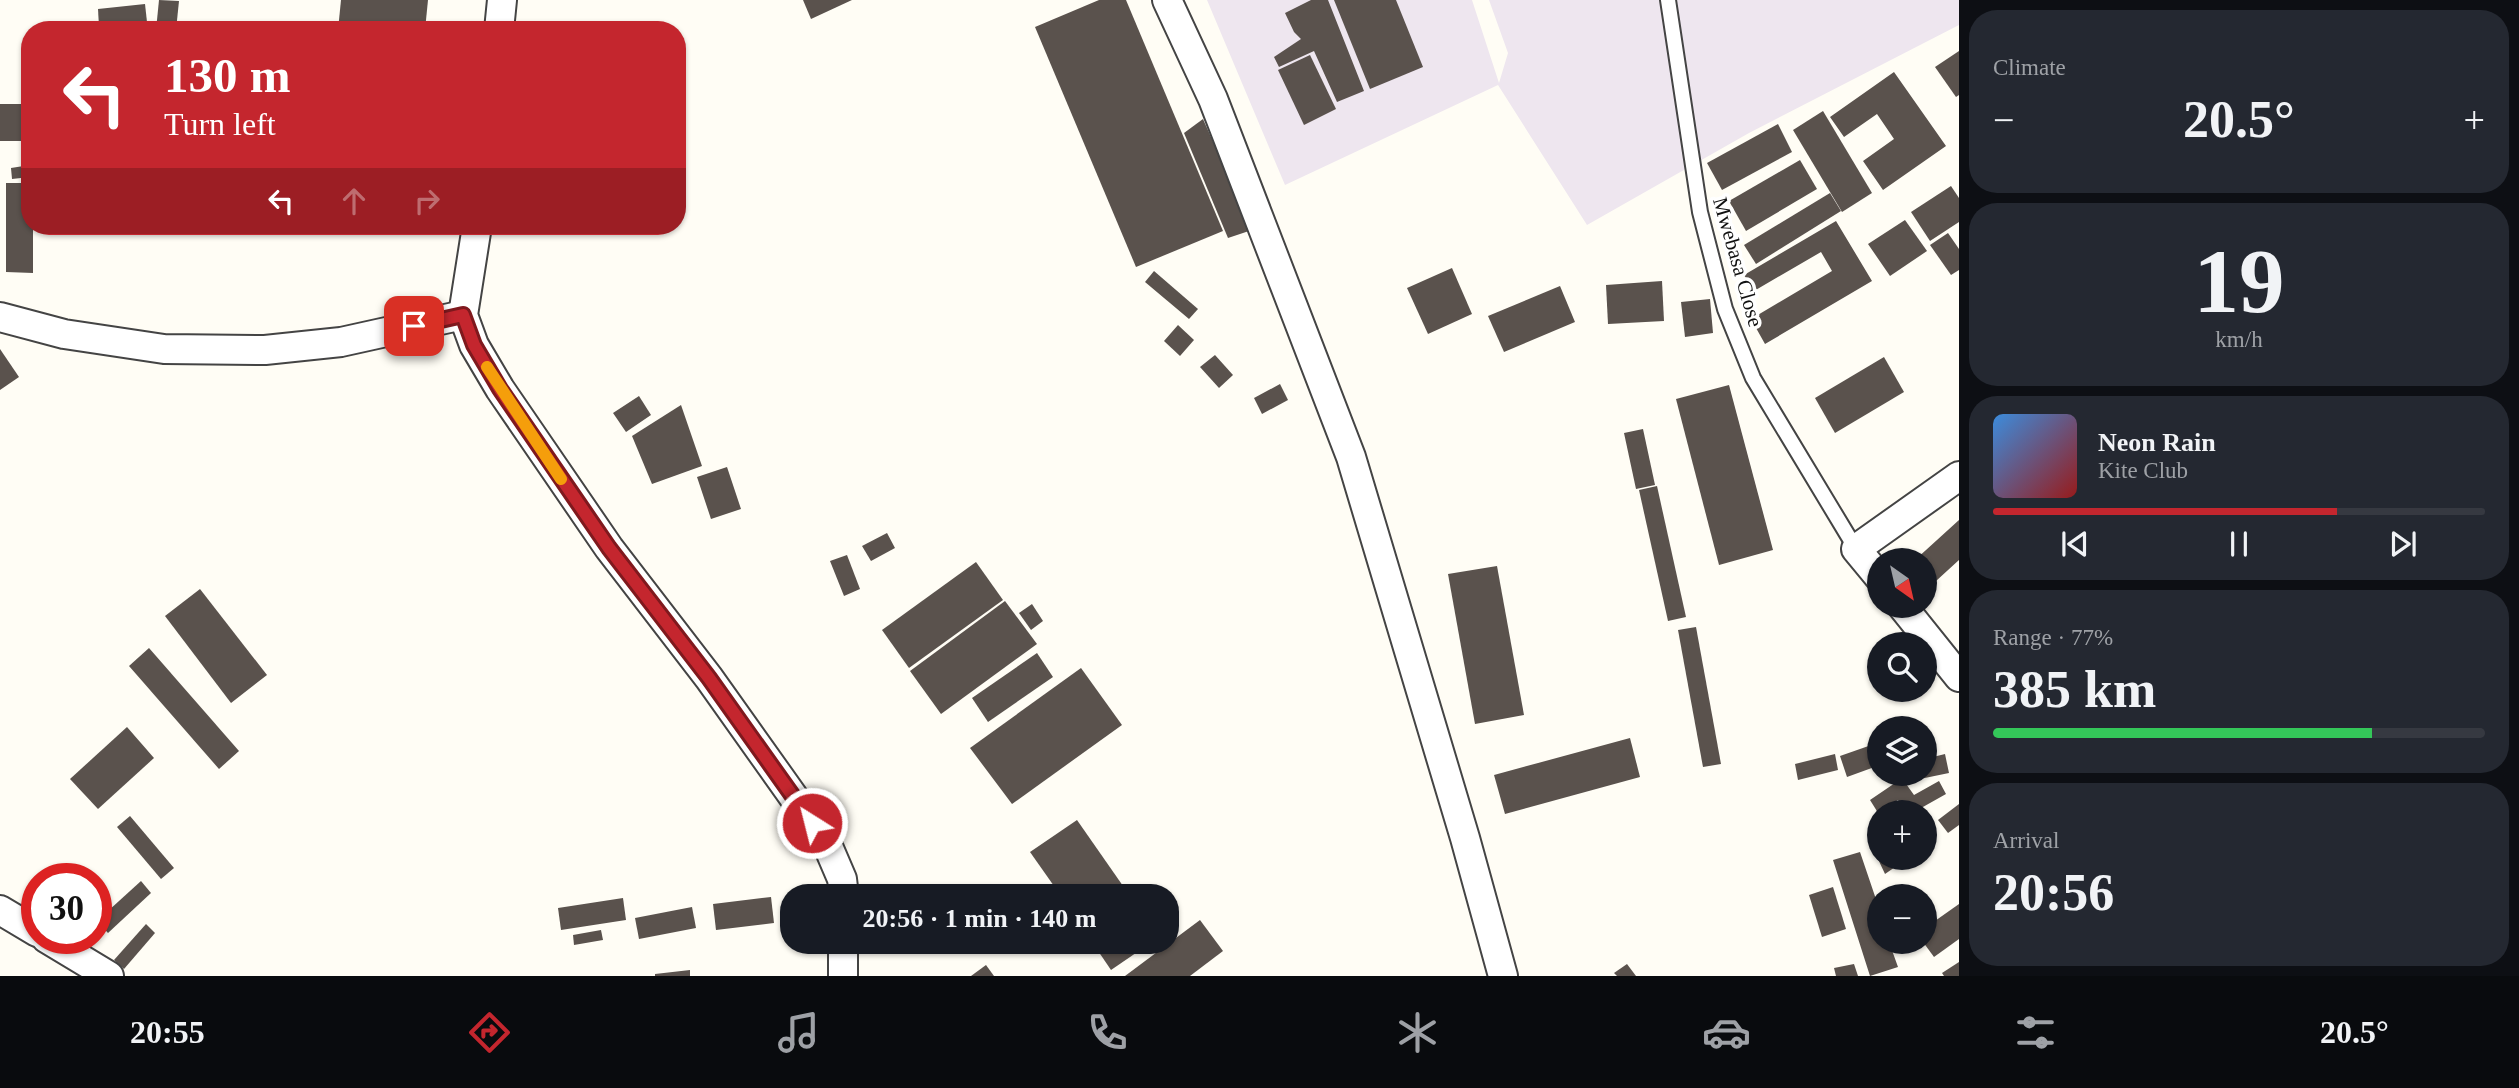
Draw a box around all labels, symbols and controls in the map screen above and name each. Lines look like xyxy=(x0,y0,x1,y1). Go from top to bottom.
text: 130 m xyxy=(164,48,291,103)
icon: left xyxy=(49,49,140,140)
text: Climate xyxy=(1993,55,2066,80)
text: 20.5° xyxy=(2183,91,2295,148)
text: − xyxy=(1993,99,2014,141)
text: + xyxy=(2464,99,2485,141)
text: Turn left xyxy=(164,106,276,142)
icon: left xyxy=(262,182,300,220)
icon: ahead xyxy=(335,182,373,220)
icon: right xyxy=(408,182,446,220)
street label: Mwebasa Close xyxy=(1708,194,1768,330)
text: 19 xyxy=(2194,231,2285,332)
pin xyxy=(384,296,444,356)
icon: arrive xyxy=(395,307,433,345)
text: km/h xyxy=(2215,327,2263,352)
text: Neon Rain xyxy=(2098,428,2216,457)
text: Kite Club xyxy=(2098,458,2188,483)
icon: previous xyxy=(2056,525,2094,563)
icon: pause xyxy=(2220,525,2258,563)
icon: next xyxy=(2384,525,2422,563)
north arrow xyxy=(1867,548,1937,618)
map controls xyxy=(1867,548,1937,954)
text: Range · 77% xyxy=(1993,625,2113,650)
button: search xyxy=(1867,632,1937,702)
text: 385 km xyxy=(1993,661,2156,718)
button: layers xyxy=(1867,716,1937,786)
position arrow xyxy=(775,786,849,860)
button: + xyxy=(1867,800,1937,870)
text: Arrival xyxy=(1993,828,2059,853)
speed limit sign: 30 xyxy=(21,863,112,954)
text: 20:56 xyxy=(1993,864,2114,921)
button: − xyxy=(1867,884,1937,954)
text: 20:56 · 1 min · 140 m xyxy=(863,904,1097,933)
icon: directions xyxy=(465,1008,514,1057)
icon: music xyxy=(774,1008,823,1057)
icon: phone xyxy=(1083,1008,1132,1057)
icon: climate xyxy=(1393,1008,1442,1057)
icon: car xyxy=(1702,1008,1751,1057)
icon: filters xyxy=(2011,1008,2060,1057)
text: 20:55 xyxy=(130,1014,205,1050)
text: 20.5° xyxy=(2320,1014,2389,1050)

